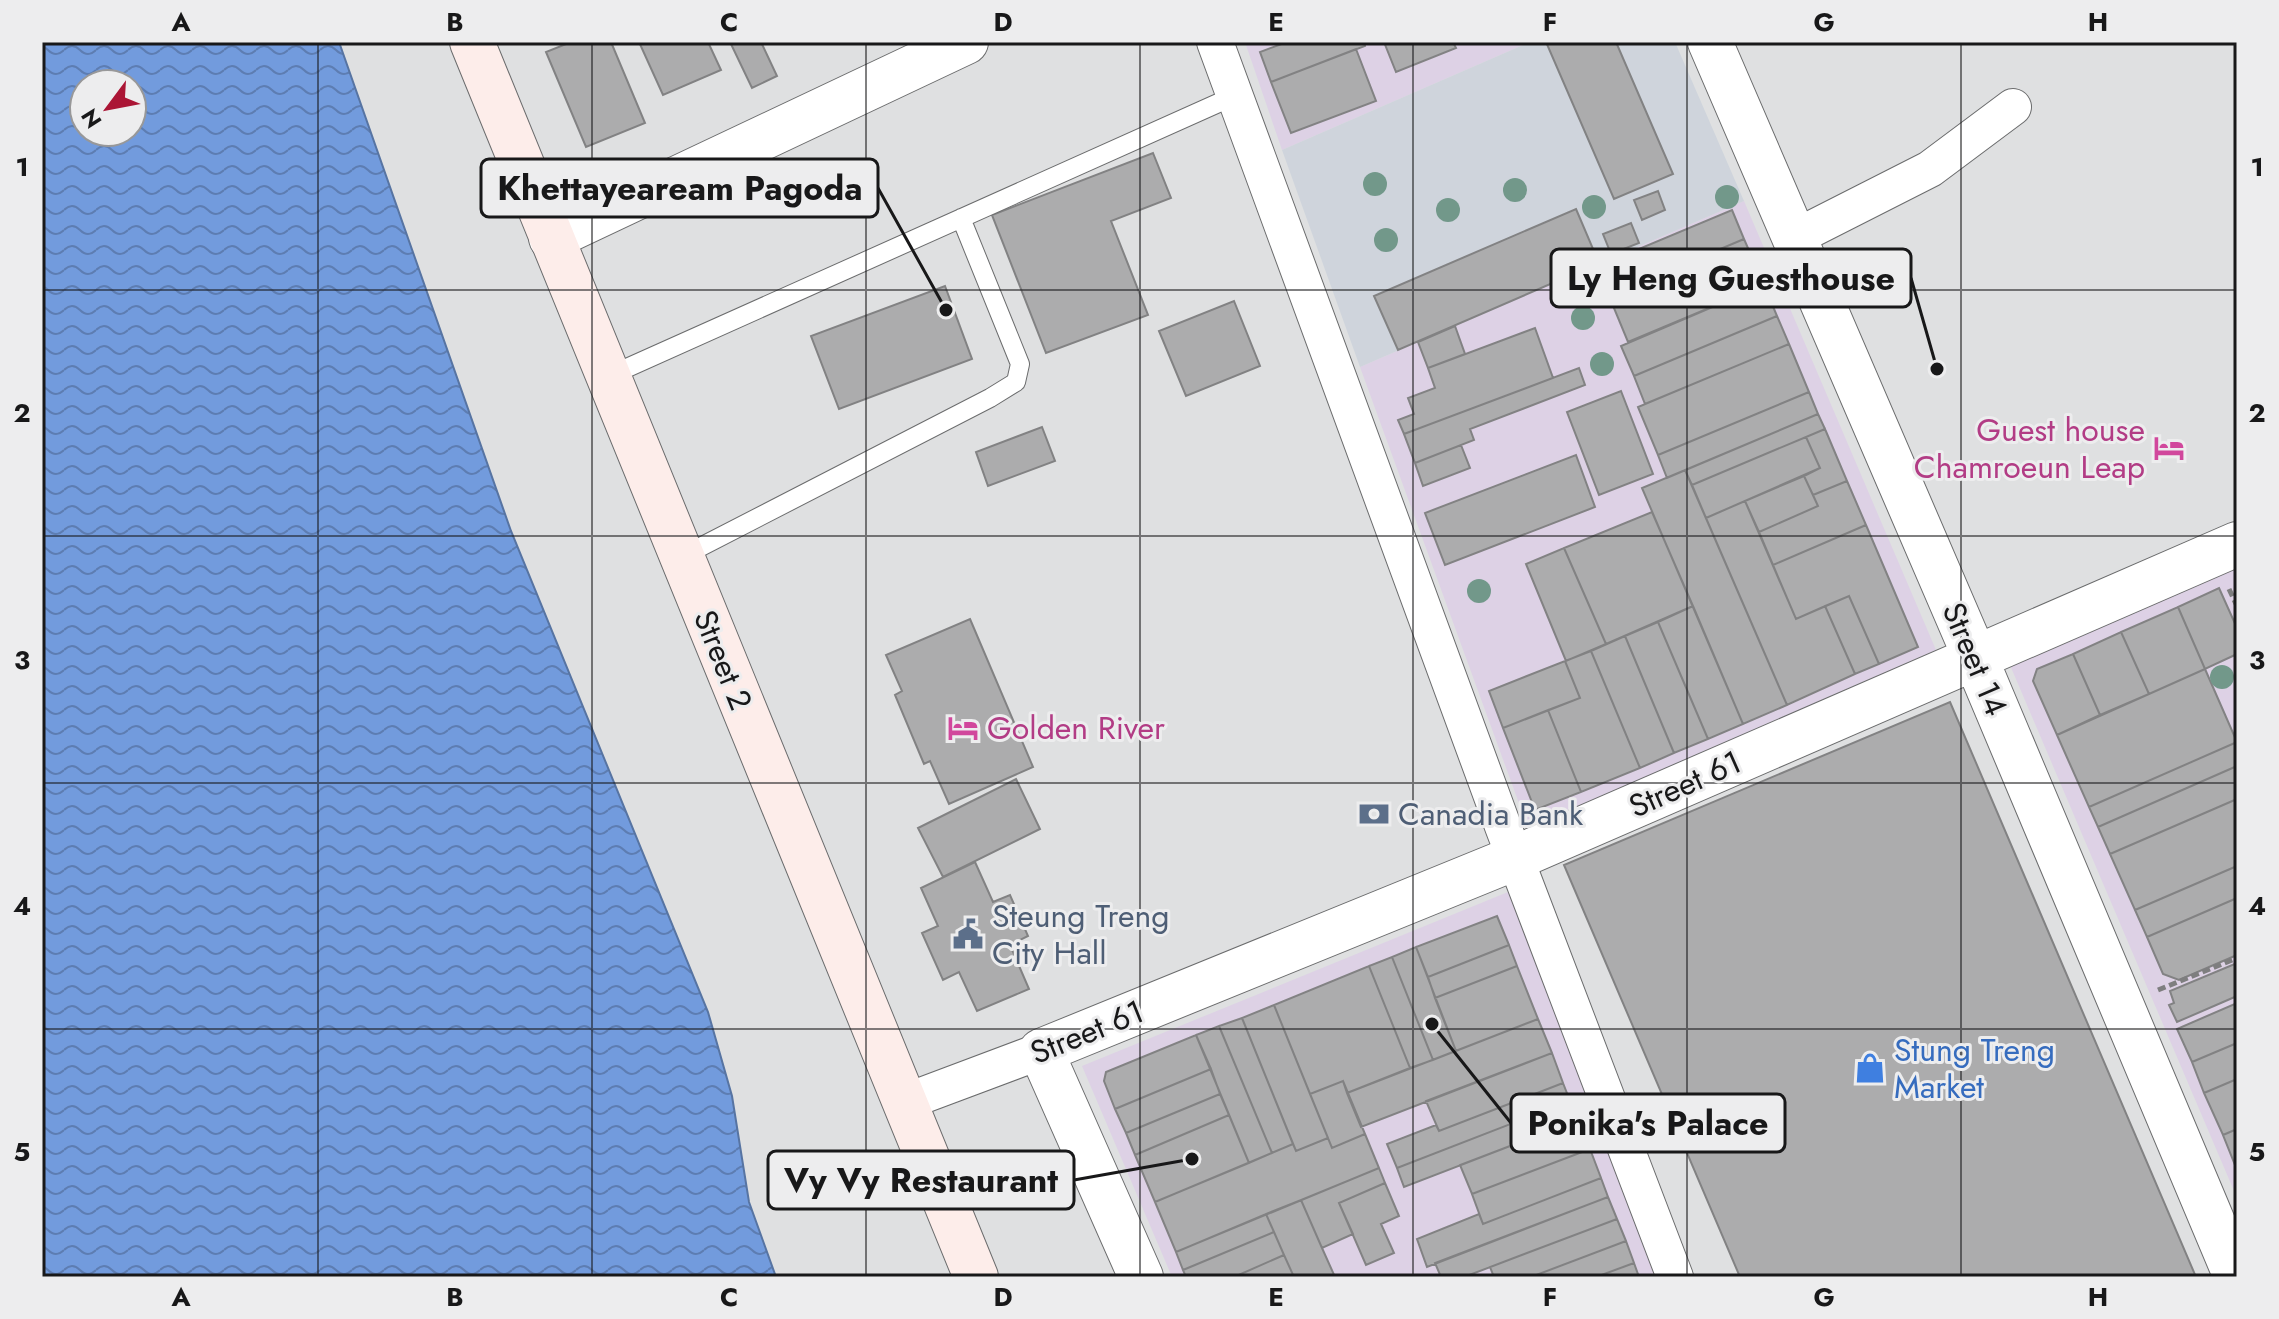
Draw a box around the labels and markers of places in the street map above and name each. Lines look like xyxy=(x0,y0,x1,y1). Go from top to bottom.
callout: Khettayeaream Pagoda xyxy=(481,159,878,217)
callout: Ly Heng Guesthouse xyxy=(1551,249,1911,307)
place label: Guest house Chamroeun Leap xyxy=(1914,407,2145,490)
hotel icon: Guest house Chamroeun Leap xyxy=(2152,431,2186,465)
place label: Golden River xyxy=(987,705,1165,751)
hotel icon: Golden River xyxy=(946,711,980,745)
place label: Canadia Bank xyxy=(1398,791,1584,837)
bank icon: Canadia Bank xyxy=(1357,797,1391,831)
place label: Steung Treng City Hall xyxy=(992,893,1169,976)
public building icon: Steung Treng City Hall xyxy=(951,917,985,951)
place label: Stung Treng Market xyxy=(1894,1027,2055,1110)
shop icon: Stung Treng Market xyxy=(1853,1051,1887,1085)
callout: Ponika's Palace xyxy=(1511,1094,1785,1152)
callout: Vy Vy Restaurant xyxy=(768,1151,1074,1209)

